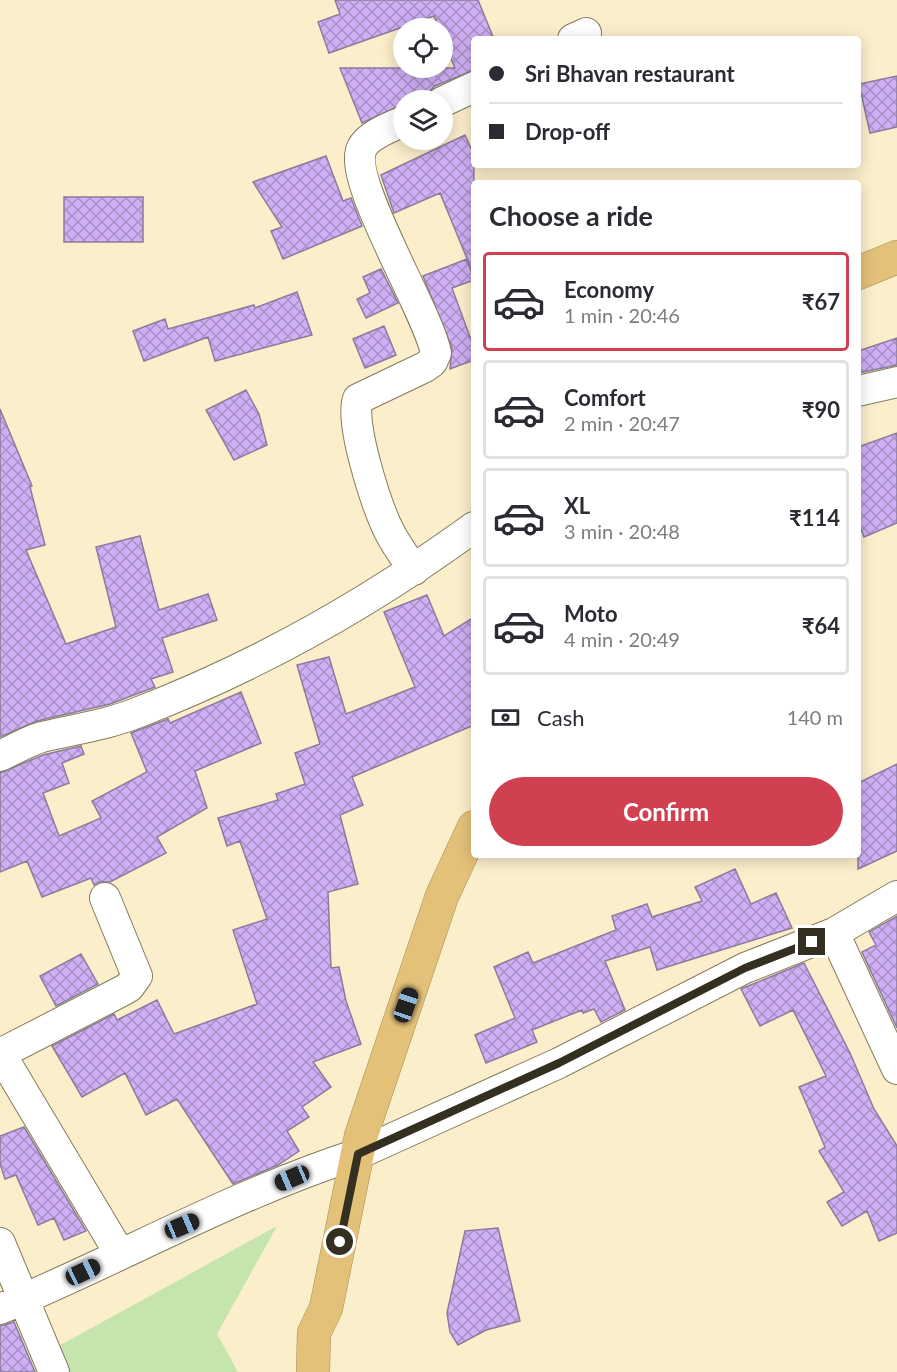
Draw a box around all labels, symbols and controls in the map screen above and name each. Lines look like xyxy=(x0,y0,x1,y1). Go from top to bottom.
map controls xyxy=(393,18,453,150)
button: locate xyxy=(393,18,453,78)
text: Sri Bhavan restaurant xyxy=(525,60,735,87)
button: layers xyxy=(393,90,453,150)
text: Drop-off xyxy=(525,118,610,145)
text: Choose a ride xyxy=(489,199,653,232)
icon: car xyxy=(492,275,546,329)
text: Economy xyxy=(564,276,654,303)
text: ₹67 xyxy=(802,288,840,315)
text: 1 min · 20:46 xyxy=(564,303,680,327)
icon: car xyxy=(492,383,546,437)
text: Comfort xyxy=(564,384,646,411)
text: ₹90 xyxy=(802,396,840,423)
text: 2 min · 20:47 xyxy=(564,411,680,435)
icon: car xyxy=(492,491,546,545)
text: XL xyxy=(564,492,590,519)
text: ₹114 xyxy=(789,504,840,531)
text: 3 min · 20:48 xyxy=(564,519,680,543)
icon: car xyxy=(492,599,546,653)
text: Moto xyxy=(564,600,618,627)
text: ₹64 xyxy=(802,612,840,639)
text: 4 min · 20:49 xyxy=(564,627,680,651)
icon: cash xyxy=(489,701,522,734)
text: Cash xyxy=(537,704,584,731)
text: 140 m xyxy=(787,705,843,729)
button: Confirm xyxy=(489,777,843,846)
route end xyxy=(798,928,825,955)
car xyxy=(392,985,420,1025)
car xyxy=(272,1163,312,1193)
car xyxy=(162,1211,202,1241)
route start xyxy=(326,1228,353,1255)
car xyxy=(63,1256,103,1288)

